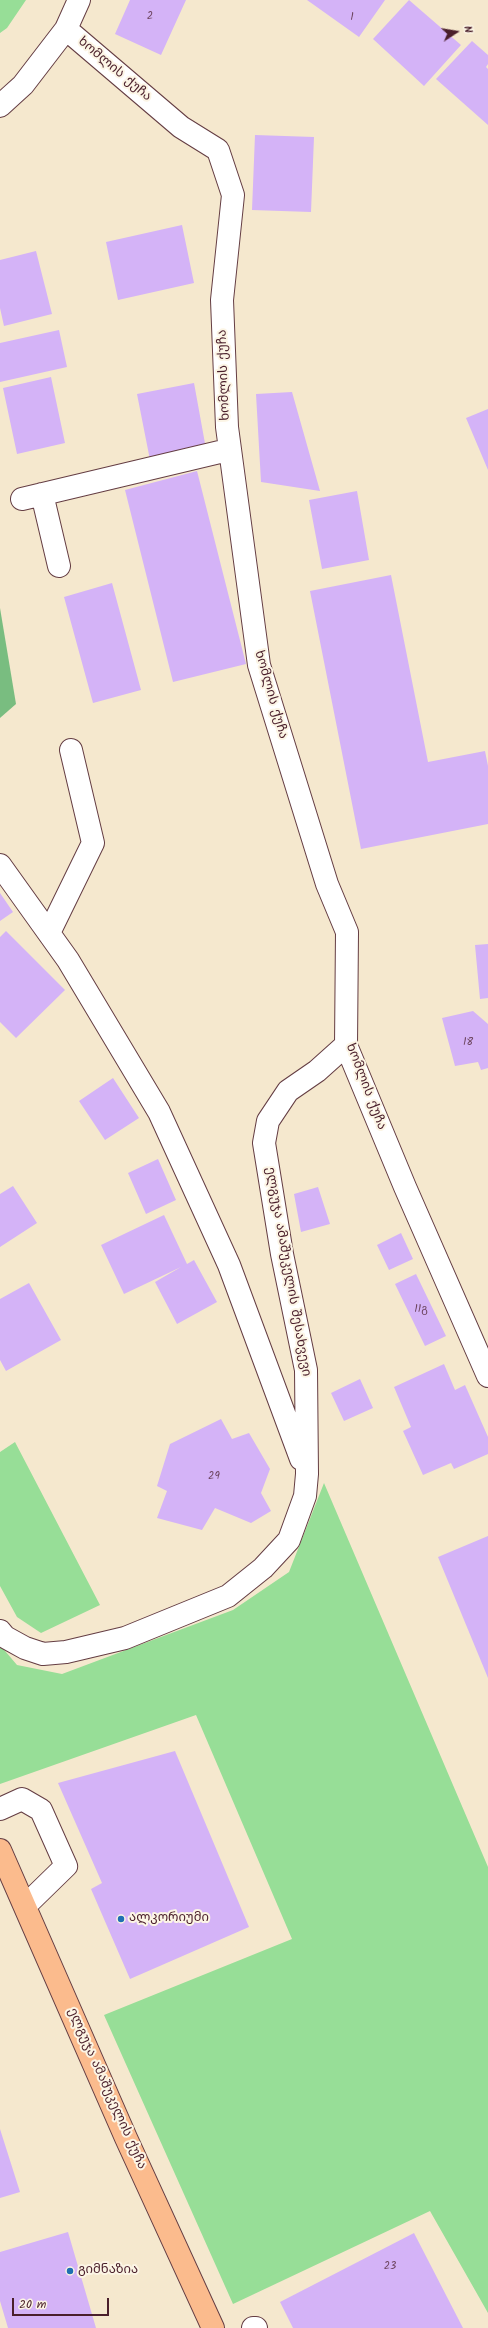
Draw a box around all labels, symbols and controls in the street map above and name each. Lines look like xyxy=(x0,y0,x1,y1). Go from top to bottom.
house number: 2 xyxy=(147,10,153,24)
house number: 1 xyxy=(350,11,354,25)
north arrow xyxy=(436,12,476,52)
text: N xyxy=(458,24,477,35)
street label: ხომლის ქუჩა xyxy=(74,35,154,105)
street label: ხომლის ქუჩა xyxy=(216,329,234,421)
street label: ხომლის ქუჩა xyxy=(250,649,290,741)
house number: 18 xyxy=(463,1036,473,1050)
street label: ხომლის ქუჩა xyxy=(341,1042,389,1132)
street label: ელგუჯა ამაშუკელის შესახვევი xyxy=(261,1166,313,1378)
house number: 11გ xyxy=(414,1303,428,1317)
house number: 29 xyxy=(208,1470,220,1484)
place label: ალკორიუმი xyxy=(129,1911,209,1927)
marker: ალკორიუმი xyxy=(116,1914,126,1924)
street label: ელგუჯა ამაშუკელის ქუჩა xyxy=(63,2006,149,2172)
house number: 23 xyxy=(384,2260,396,2274)
place label: გიმნაზია xyxy=(78,2263,138,2279)
marker: გიმნაზია xyxy=(65,2266,75,2276)
scale bar xyxy=(14,2290,111,2316)
text: 20 m xyxy=(19,2295,46,2314)

